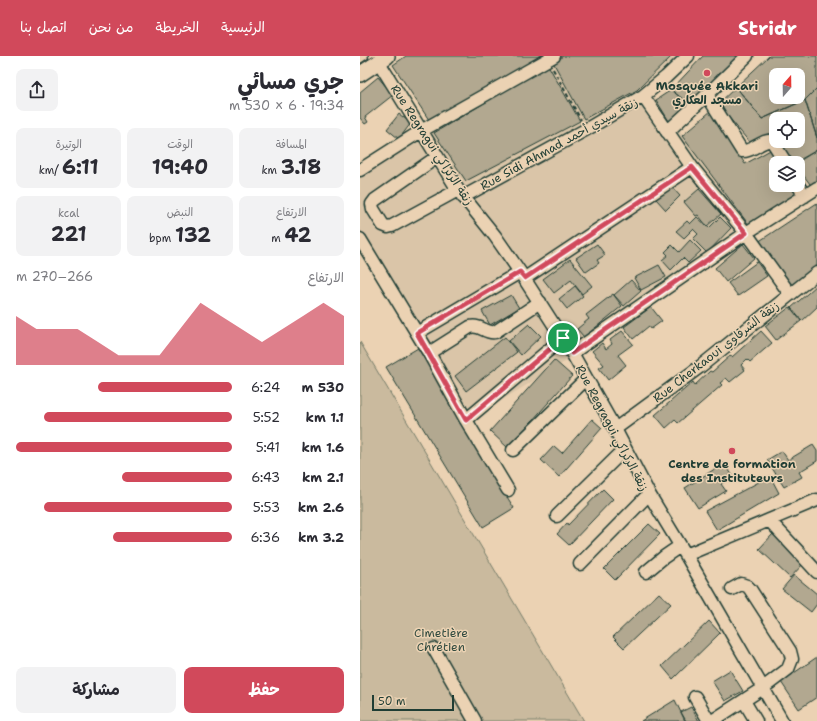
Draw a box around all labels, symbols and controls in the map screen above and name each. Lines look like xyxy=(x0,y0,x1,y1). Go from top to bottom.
text: Stridr xyxy=(738,16,797,41)
text: اتصل بنا xyxy=(20,18,67,36)
text: من نحن xyxy=(89,18,133,36)
text: الخريطة xyxy=(155,18,199,36)
text: الرئيسية xyxy=(221,18,265,36)
text: جري مسائي xyxy=(238,67,344,96)
marker: Mosquée Akkari مسجد العكاري xyxy=(702,68,712,78)
north arrow xyxy=(769,68,805,104)
map controls xyxy=(769,68,805,192)
button: share xyxy=(16,69,58,111)
place label: Mosquée Akkari مسجد العكاري xyxy=(656,78,758,109)
street label: Rue Regragui زنقة الركراكي xyxy=(384,82,477,210)
street label: Rue Sidi Ahmad زنقة سيدي أحمد xyxy=(477,94,641,195)
text: 19:34 · 6 × 530 m xyxy=(229,97,344,114)
button: locate xyxy=(769,112,805,148)
text: الوتيرة xyxy=(55,137,82,152)
text: الوقت xyxy=(167,137,193,152)
text: المسافة xyxy=(276,137,307,152)
text: 6:11 xyxy=(62,154,99,180)
text: 19:40 xyxy=(152,154,208,180)
text: 3.18 xyxy=(281,154,321,180)
button: layers xyxy=(769,156,805,192)
text: /km xyxy=(39,163,62,178)
text: km xyxy=(262,163,281,178)
text: النبض xyxy=(167,205,193,220)
text: الارتفاع xyxy=(276,205,307,220)
text: kcal xyxy=(58,206,79,221)
text: 221 xyxy=(51,221,87,247)
text: 132 xyxy=(175,222,211,248)
text: 42 xyxy=(285,222,311,248)
text: bpm xyxy=(149,231,175,246)
text: m xyxy=(271,231,285,246)
text: 266–270 m xyxy=(16,268,93,285)
text: الارتفاع xyxy=(308,269,344,286)
street label: Rue Cherkaoui زنقة الشرقاوي xyxy=(650,298,783,407)
pin xyxy=(546,321,580,355)
icon: arrive xyxy=(552,327,574,349)
street label: Rue Regragui زنقة الركراكي xyxy=(569,362,652,495)
text: 6:24 xyxy=(251,379,280,396)
text: 530 m xyxy=(302,379,344,396)
text: 5:52 xyxy=(253,409,280,426)
text: 1.1 km xyxy=(306,409,344,426)
text: 5:41 xyxy=(256,439,280,456)
text: 1.6 km xyxy=(301,439,344,456)
marker: Centre de formation des Instituteurs xyxy=(727,446,737,456)
place label: Centre de formation des Instituteurs xyxy=(668,456,796,486)
text: 6:43 xyxy=(251,469,280,486)
text: 2.1 km xyxy=(302,469,344,486)
text: 5:53 xyxy=(253,499,280,516)
text: 2.6 km xyxy=(298,499,344,516)
text: 6:36 xyxy=(251,529,280,546)
text: 3.2 km xyxy=(298,529,344,546)
park label: Cimetière Chrétien xyxy=(414,625,468,655)
button: مشاركة xyxy=(16,667,176,713)
button: حفظ xyxy=(184,667,344,713)
scale bar xyxy=(372,693,454,712)
text: 50 m xyxy=(378,694,406,709)

